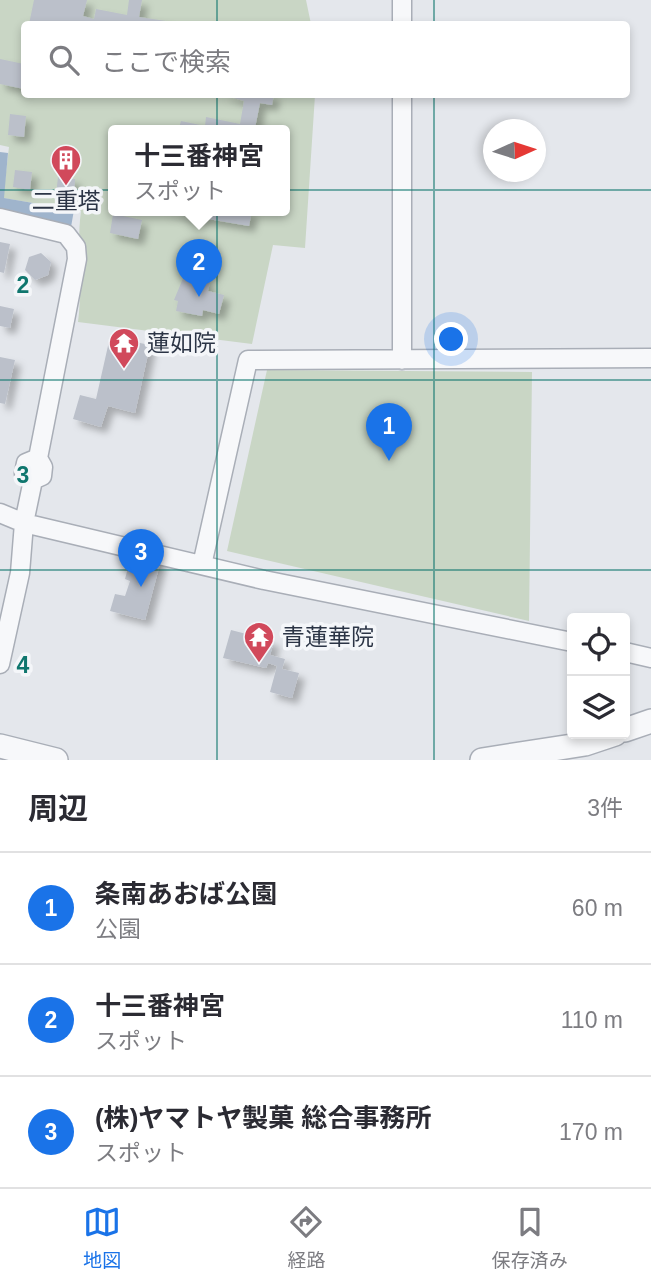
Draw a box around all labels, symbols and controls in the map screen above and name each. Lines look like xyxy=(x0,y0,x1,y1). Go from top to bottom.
search box xyxy=(21,21,630,98)
icon: search xyxy=(45,41,83,79)
text: ここで検索 xyxy=(101,47,231,77)
north arrow xyxy=(483,119,546,182)
popup xyxy=(108,125,290,216)
text: 十三番神宮 xyxy=(134,141,264,171)
building icon: 二重塔 xyxy=(49,143,83,187)
text: スポット xyxy=(134,178,226,204)
place label: 二重塔 xyxy=(32,188,101,214)
pin: 2 xyxy=(176,239,222,297)
text: 2 xyxy=(17,272,29,298)
your location xyxy=(434,322,468,356)
temple icon: 蓮如院 xyxy=(107,326,141,370)
place label: 蓮如院 xyxy=(147,330,216,356)
pin: 1 xyxy=(366,403,412,461)
text: 3 xyxy=(17,462,29,488)
pin: 3 xyxy=(118,529,164,587)
map controls xyxy=(567,613,630,739)
button: locate xyxy=(567,613,630,676)
temple icon: 青蓮華院 xyxy=(242,620,276,664)
place label: 青蓮華院 xyxy=(282,624,374,650)
text: 4 xyxy=(17,652,30,678)
button: layers xyxy=(567,676,630,739)
text: 周辺 xyxy=(28,792,88,825)
text: 3件 xyxy=(587,795,623,821)
text: 条南あおば公園 xyxy=(95,879,277,909)
text: 1 xyxy=(45,895,57,921)
text: 60 m xyxy=(572,895,623,921)
text: 公園 xyxy=(95,916,141,942)
text: 十三番神宮 xyxy=(95,991,225,1021)
text: 2 xyxy=(45,1007,57,1033)
text: 110 m xyxy=(561,1007,623,1033)
text: スポット xyxy=(95,1028,187,1054)
text: (株)ヤマトヤ製菓 総合事務所 xyxy=(95,1103,432,1133)
text: 3 xyxy=(45,1119,57,1145)
text: 170 m xyxy=(559,1119,623,1145)
text: スポット xyxy=(95,1140,187,1166)
tab: 地図 xyxy=(83,1203,121,1272)
tab: 経路 xyxy=(287,1203,326,1272)
tab: 保存済み xyxy=(492,1203,568,1272)

